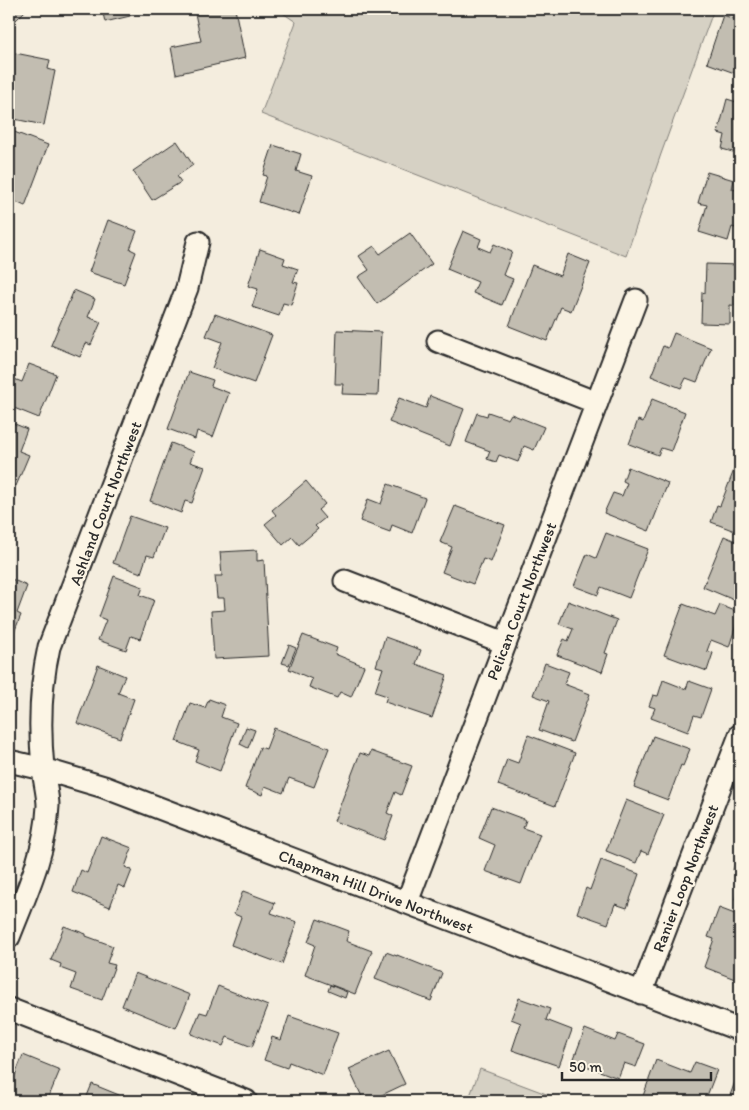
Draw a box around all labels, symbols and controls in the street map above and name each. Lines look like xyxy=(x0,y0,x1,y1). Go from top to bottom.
street label: Ashland Court Northwest xyxy=(65,418,146,588)
street label: Pelican Court Northwest xyxy=(483,520,560,683)
street label: Ranier Loop Northwest xyxy=(649,802,722,955)
street label: Chapman Hill Drive Northwest xyxy=(276,845,476,937)
scale bar xyxy=(562,1050,710,1082)
text: 50 m xyxy=(569,1058,602,1076)

